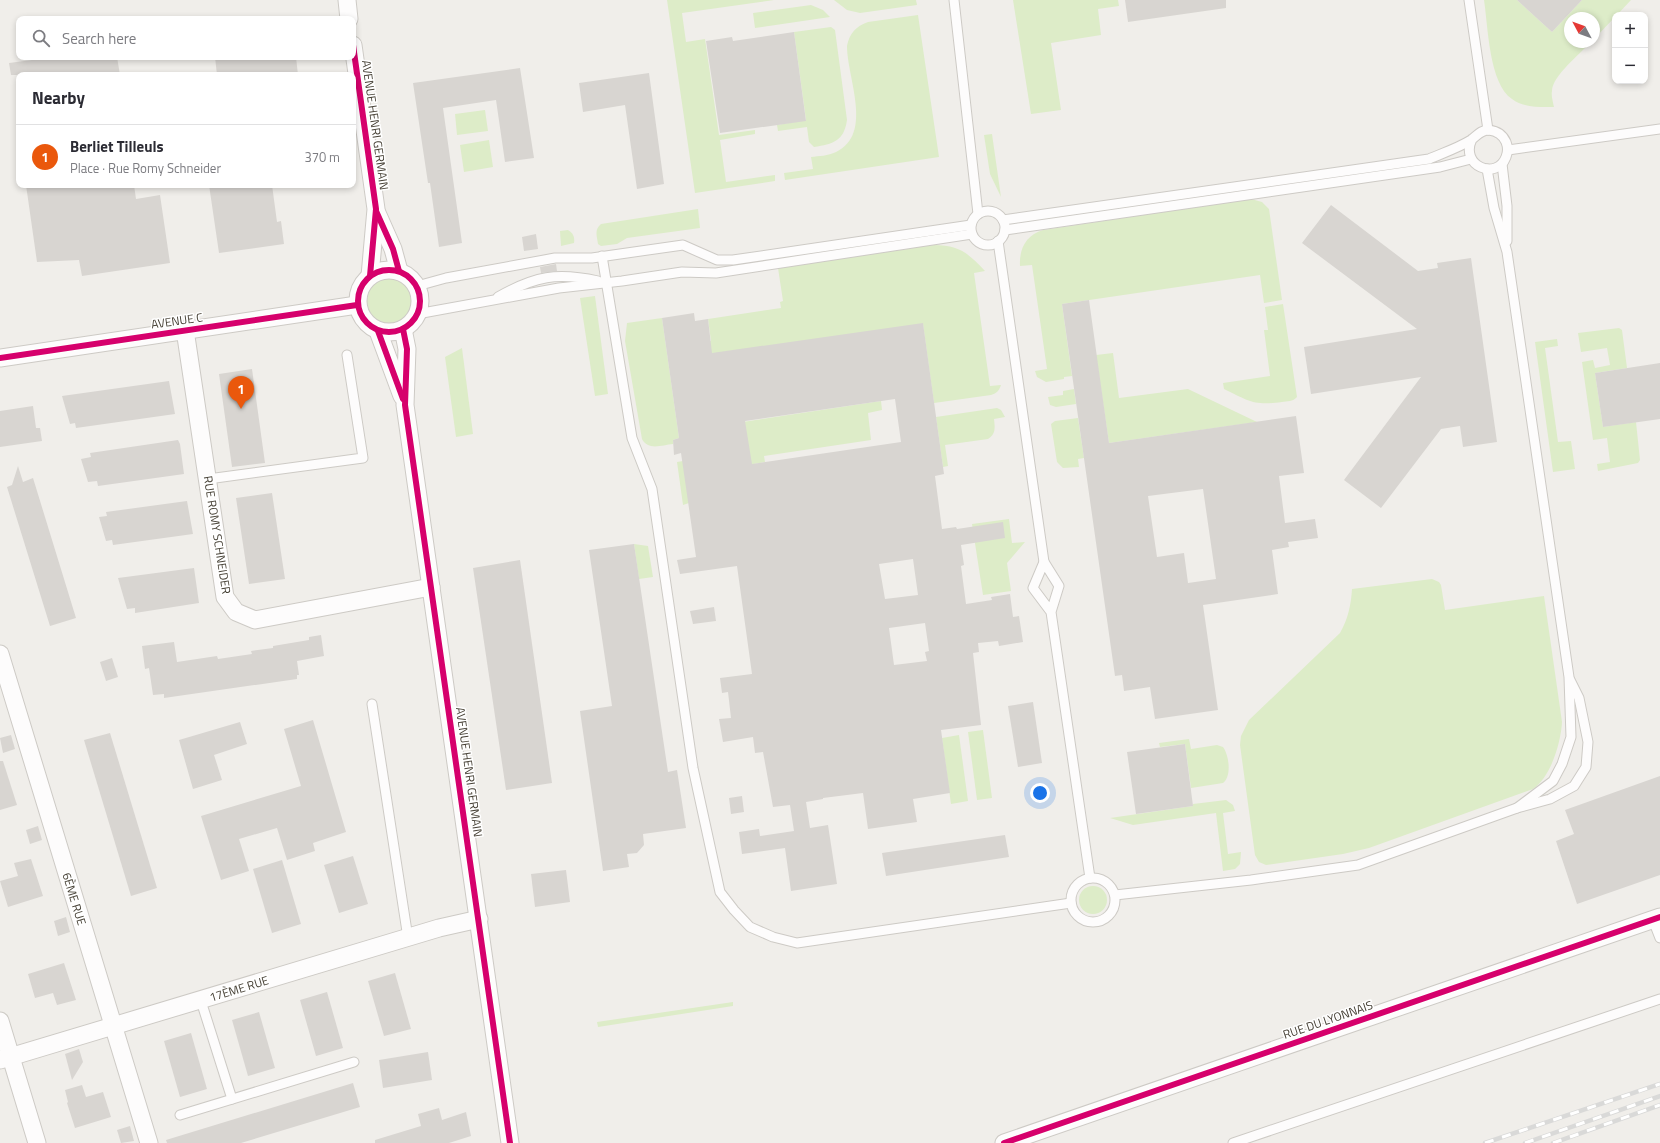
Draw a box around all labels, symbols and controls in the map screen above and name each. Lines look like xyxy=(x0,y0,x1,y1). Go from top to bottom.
north arrow xyxy=(1564,12,1600,48)
map controls xyxy=(1612,12,1648,84)
button: + xyxy=(1612,12,1648,48)
search box xyxy=(16,16,356,60)
icon: search xyxy=(30,27,52,49)
text: Search here xyxy=(62,27,136,50)
button: − xyxy=(1612,48,1648,84)
street label: AVENUE HENRI GERMAIN xyxy=(357,59,394,191)
text: Nearby xyxy=(32,85,85,111)
text: Berliet Tilleuls xyxy=(70,135,164,158)
text: 1 xyxy=(41,147,49,167)
text: 370 m xyxy=(304,147,340,167)
text: Place · Rue Romy Schneider xyxy=(70,158,221,178)
street label: AVENUE C xyxy=(150,307,205,334)
pin: 1 xyxy=(228,376,254,409)
street label: RUE ROMY SCHNEIDER xyxy=(199,474,236,595)
street label: AVENUE HENRI GERMAIN xyxy=(451,706,488,838)
your location xyxy=(1030,783,1050,803)
street label: 6ÈME RUE xyxy=(57,870,92,928)
street label: 17ÈME RUE xyxy=(207,970,271,1007)
street label: RUE DU LYONNAIS xyxy=(1280,995,1375,1044)

